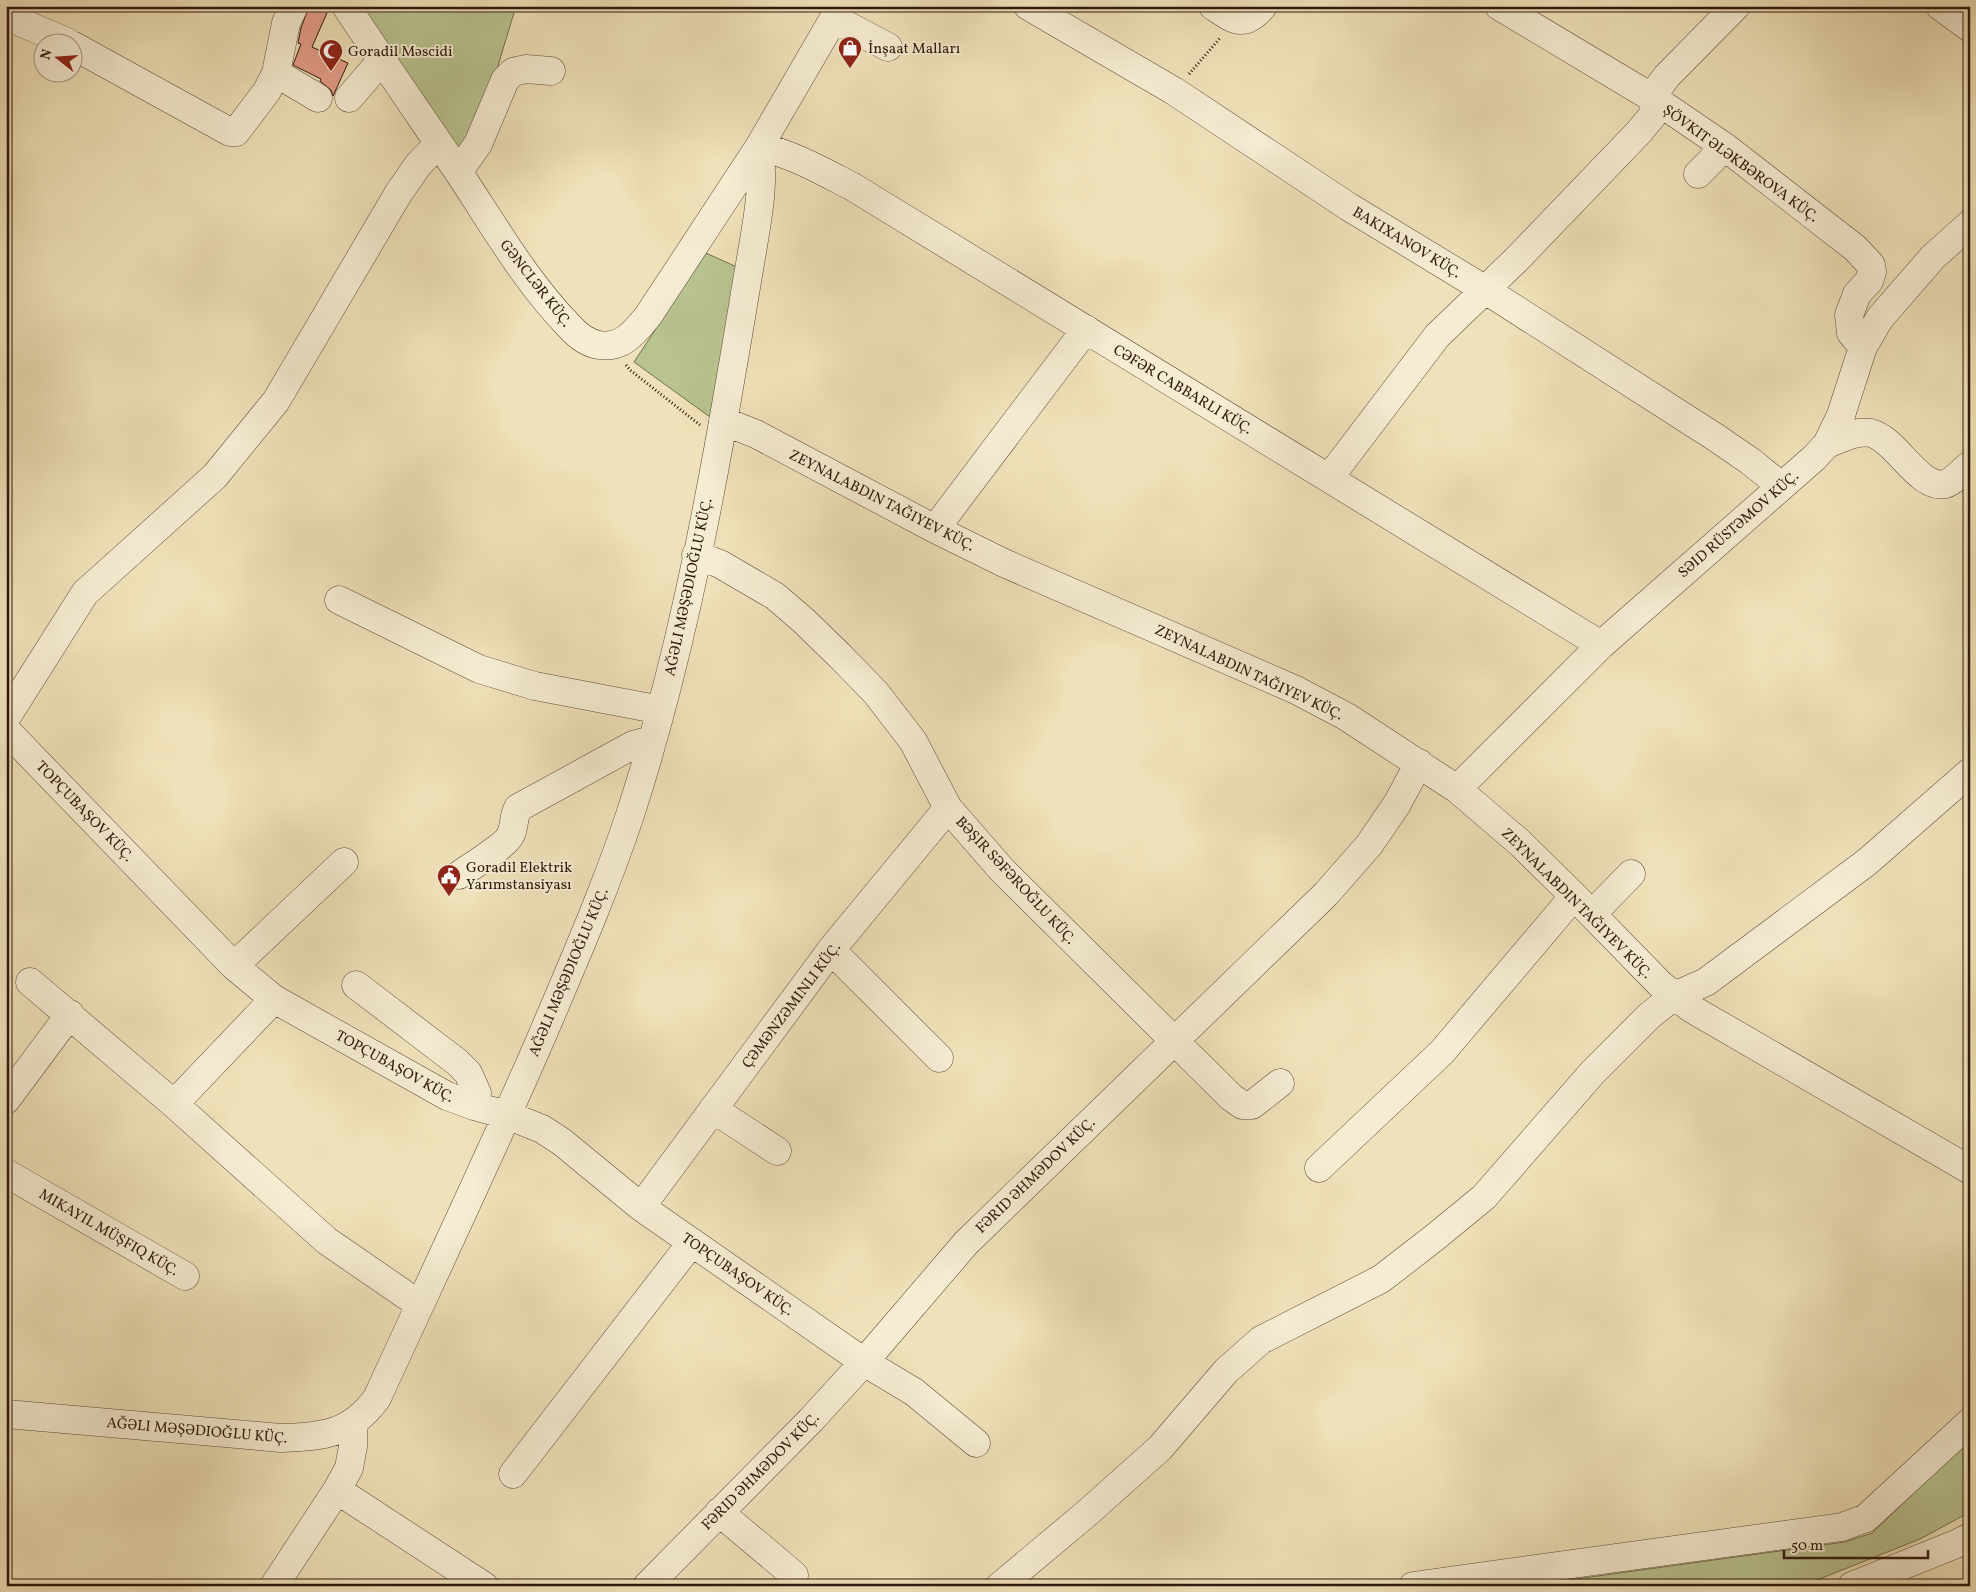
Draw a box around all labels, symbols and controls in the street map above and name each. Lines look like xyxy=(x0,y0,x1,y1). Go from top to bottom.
north arrow xyxy=(32,32,82,82)
shop icon: İnşaat Malları xyxy=(837,35,863,69)
mosque icon: Goradil Məscidi xyxy=(318,38,344,72)
place label: İnşaat Malları xyxy=(868,39,960,60)
place label: Goradil Məscidi xyxy=(348,42,453,63)
text: N xyxy=(36,47,58,62)
street label: ŞÖVKIT ƏLƏKBƏROVA KÜÇ. xyxy=(1658,100,1822,228)
street label: BAKIXANOV KÜÇ. xyxy=(1348,203,1465,284)
street label: GƏNCLƏR KÜÇ. xyxy=(494,236,576,332)
street label: CƏFƏR CABBARLI KÜÇ. xyxy=(1109,340,1256,440)
street label: ZEYNALABDIN TAĞIYEV KÜÇ. xyxy=(785,445,978,557)
street label: SƏID RÜSTƏMOV KÜÇ. xyxy=(1674,467,1804,584)
street label: AĞƏLI MƏŞƏDIOĞLU KÜÇ. xyxy=(660,496,719,678)
street label: ZEYNALABDIN TAĞIYEV KÜÇ. xyxy=(1151,620,1346,726)
street label: TOPÇUBAŞOV KÜÇ. xyxy=(30,757,138,867)
street label: BƏŞIR SƏFƏROĞLU KÜÇ. xyxy=(950,812,1080,950)
street label: ZEYNALABDIN TAĞIYEV KÜÇ. xyxy=(1496,824,1656,984)
place label: Goradil Elektrik Yarımstansiyası xyxy=(466,858,572,896)
public building icon: Goradil Elektrik Yarımstansiyası xyxy=(436,863,462,897)
street label: AĞƏLI MƏŞƏDIOĞLU KÜÇ. xyxy=(524,885,615,1060)
street label: ÇƏMƏNZƏMINLI KÜÇ. xyxy=(738,939,847,1073)
street label: TOPÇUBAŞOV KÜÇ. xyxy=(331,1026,457,1109)
street label: FƏRID ƏHMƏDOV KÜÇ. xyxy=(971,1113,1101,1239)
street label: MIKAYIL MÜŞFIQ KÜÇ. xyxy=(34,1185,182,1282)
street label: TOPÇUBAŞOV KÜÇ. xyxy=(677,1229,798,1322)
street label: FƏRID ƏHMƏDOV KÜÇ. xyxy=(697,1408,825,1536)
street label: AĞƏLI MƏŞƏDIOĞLU KÜÇ. xyxy=(106,1413,288,1450)
scale bar xyxy=(1784,1527,1927,1559)
text: 50 m xyxy=(1791,1536,1823,1557)

